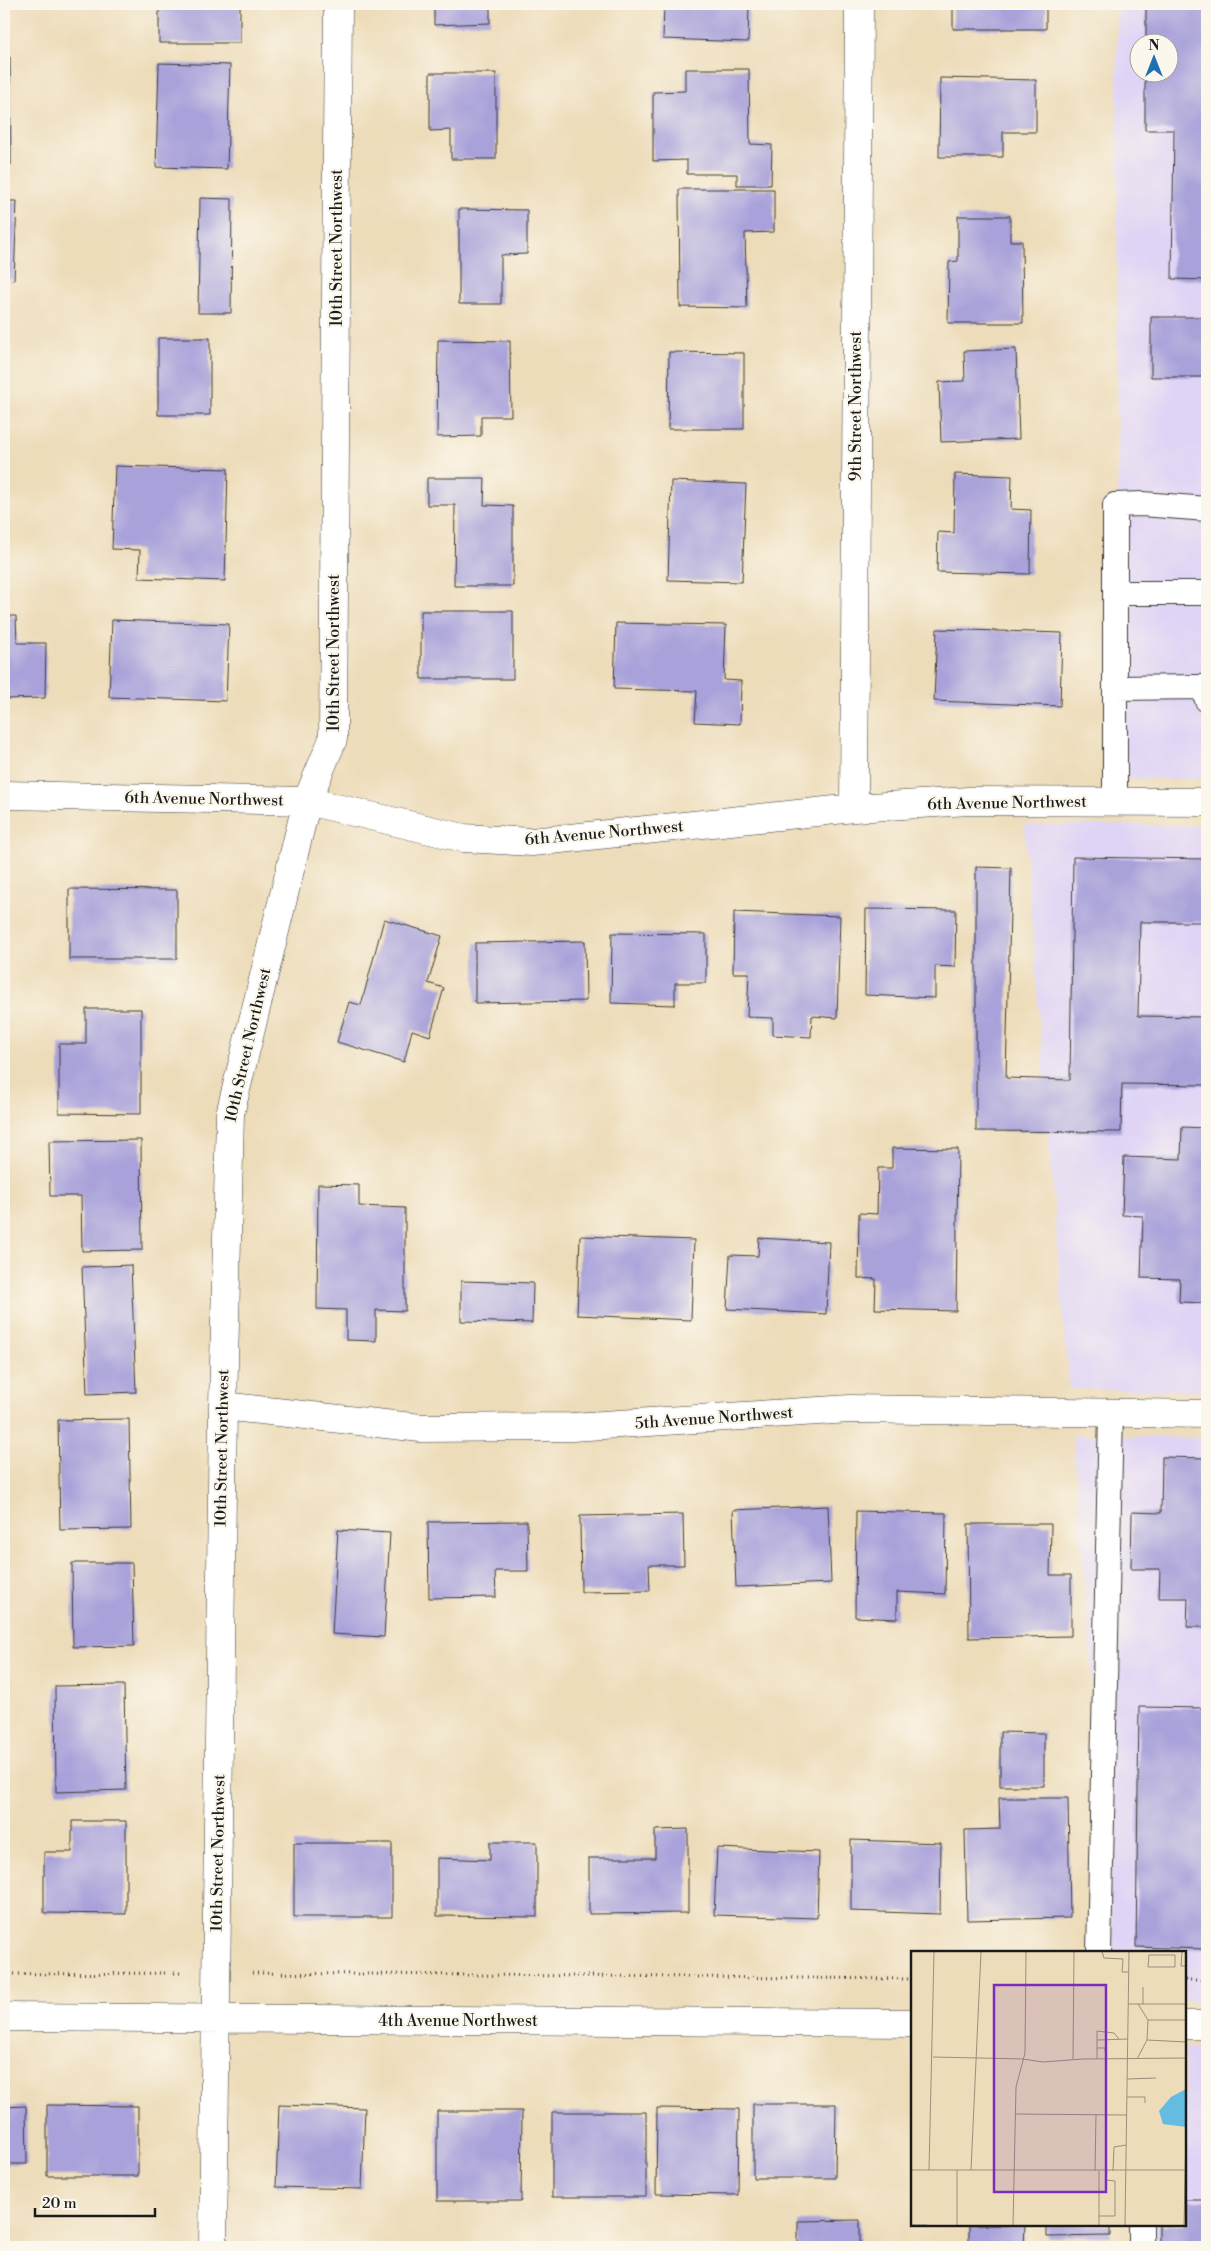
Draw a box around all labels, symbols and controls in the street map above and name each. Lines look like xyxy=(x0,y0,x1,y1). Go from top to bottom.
north arrow xyxy=(1128,32,1178,82)
text: N xyxy=(1148,37,1160,55)
street label: 10th Street Northwest xyxy=(327,169,347,327)
street label: 9th Street Northwest xyxy=(846,331,866,481)
street label: 10th Street Northwest xyxy=(324,574,344,732)
street label: 6th Avenue Northwest xyxy=(124,788,284,810)
street label: 6th Avenue Northwest xyxy=(927,792,1087,814)
street label: 6th Avenue Northwest xyxy=(524,816,685,850)
street label: 10th Street Northwest xyxy=(221,966,276,1124)
street label: 10th Street Northwest xyxy=(211,1369,233,1527)
street label: 5th Avenue Northwest xyxy=(634,1402,794,1434)
street label: 10th Street Northwest xyxy=(207,1774,229,1932)
inset map xyxy=(911,1951,1186,2226)
street label: 4th Avenue Northwest xyxy=(378,2011,538,2031)
scale bar xyxy=(35,2186,155,2218)
text: 20 m xyxy=(42,2194,77,2213)

